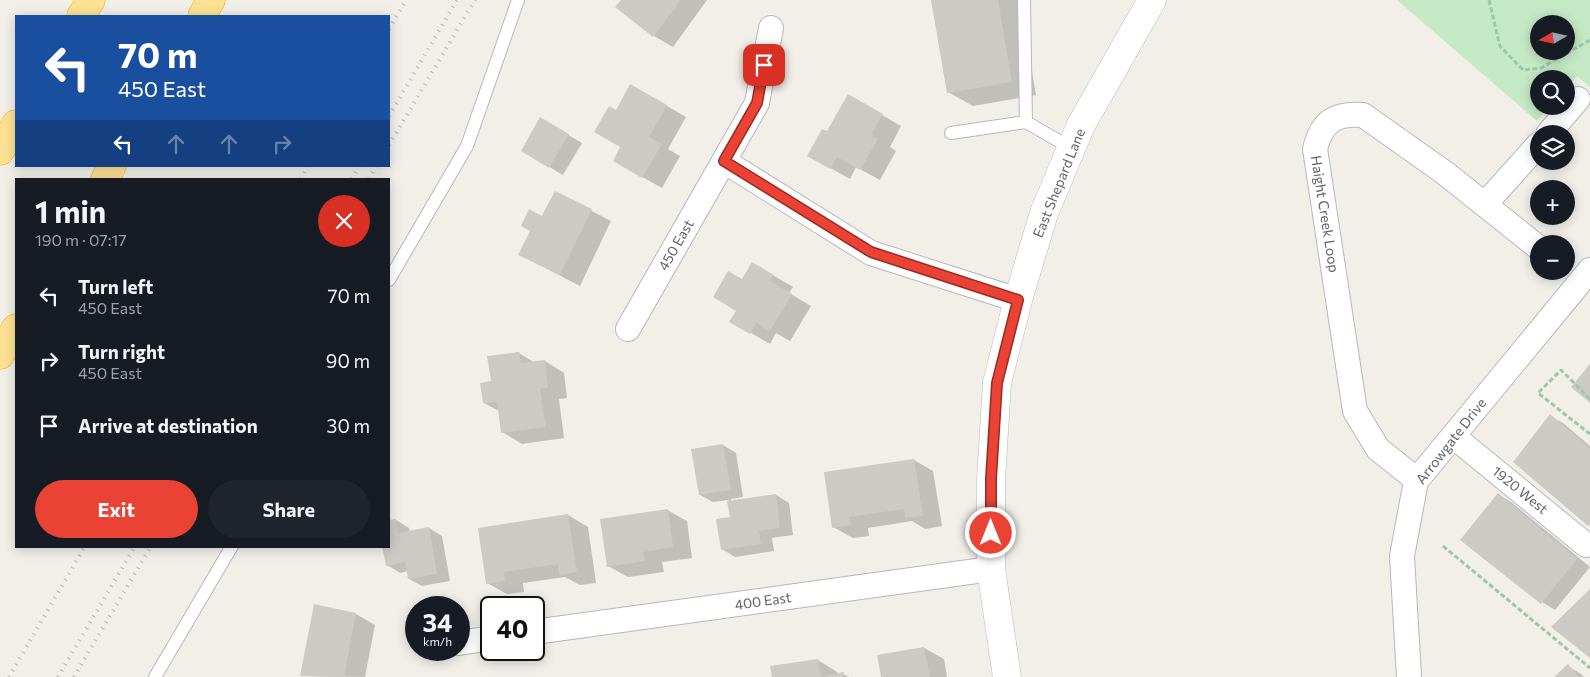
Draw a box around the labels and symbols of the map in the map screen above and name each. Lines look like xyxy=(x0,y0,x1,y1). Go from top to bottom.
north arrow xyxy=(1530,15,1575,60)
pin xyxy=(743,44,785,86)
street label: East Shepard Lane xyxy=(1029,126,1088,240)
street label: Haight Creek Loop xyxy=(1308,154,1343,274)
street label: 450 East xyxy=(654,216,697,273)
street label: Arrowgate Drive xyxy=(1412,394,1489,487)
street label: 1920 West xyxy=(1489,462,1552,517)
position arrow xyxy=(964,506,1016,558)
street label: 400 East xyxy=(733,588,793,613)
speed limit sign: 40 xyxy=(480,596,545,661)

